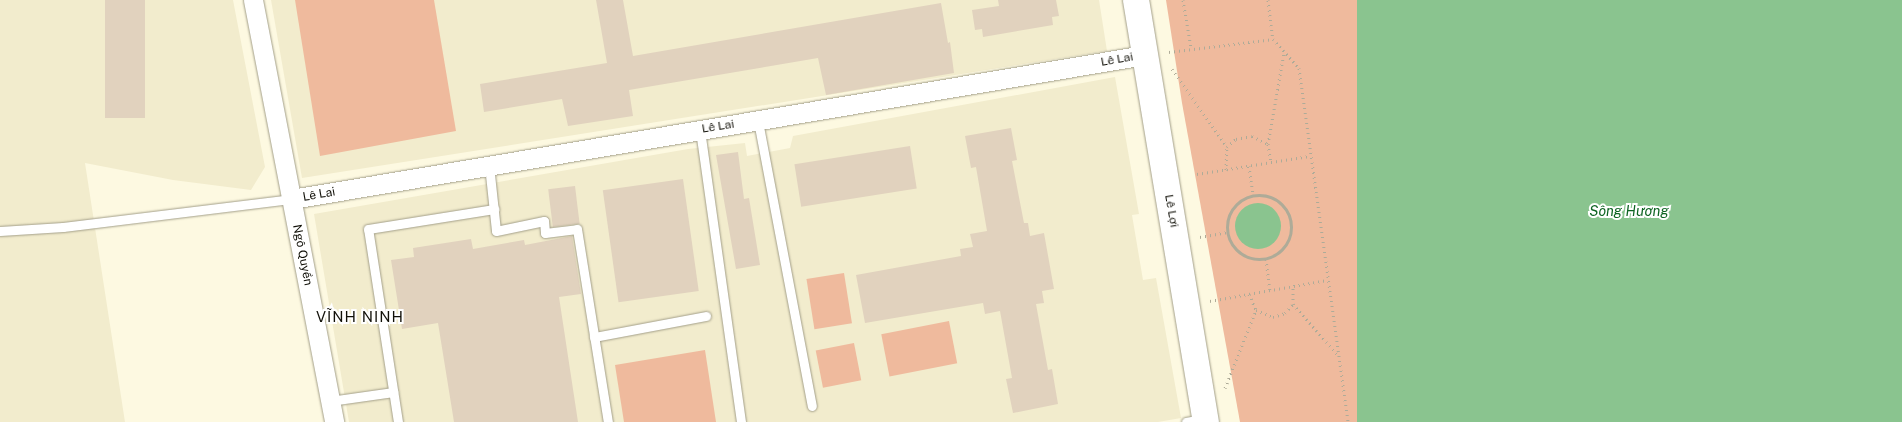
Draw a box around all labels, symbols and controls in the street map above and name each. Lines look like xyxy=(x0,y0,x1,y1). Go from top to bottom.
street label: Lê Lai xyxy=(1100,50,1134,70)
street label: Lê Lai xyxy=(701,117,735,137)
street label: Lê Lai xyxy=(302,185,336,205)
street label: Lê Lợi xyxy=(1161,193,1181,229)
water label: Sông Hương xyxy=(1589,203,1669,219)
street label: Ngô Quyền xyxy=(289,223,315,287)
district label: VĨNH NINH xyxy=(315,308,405,326)

